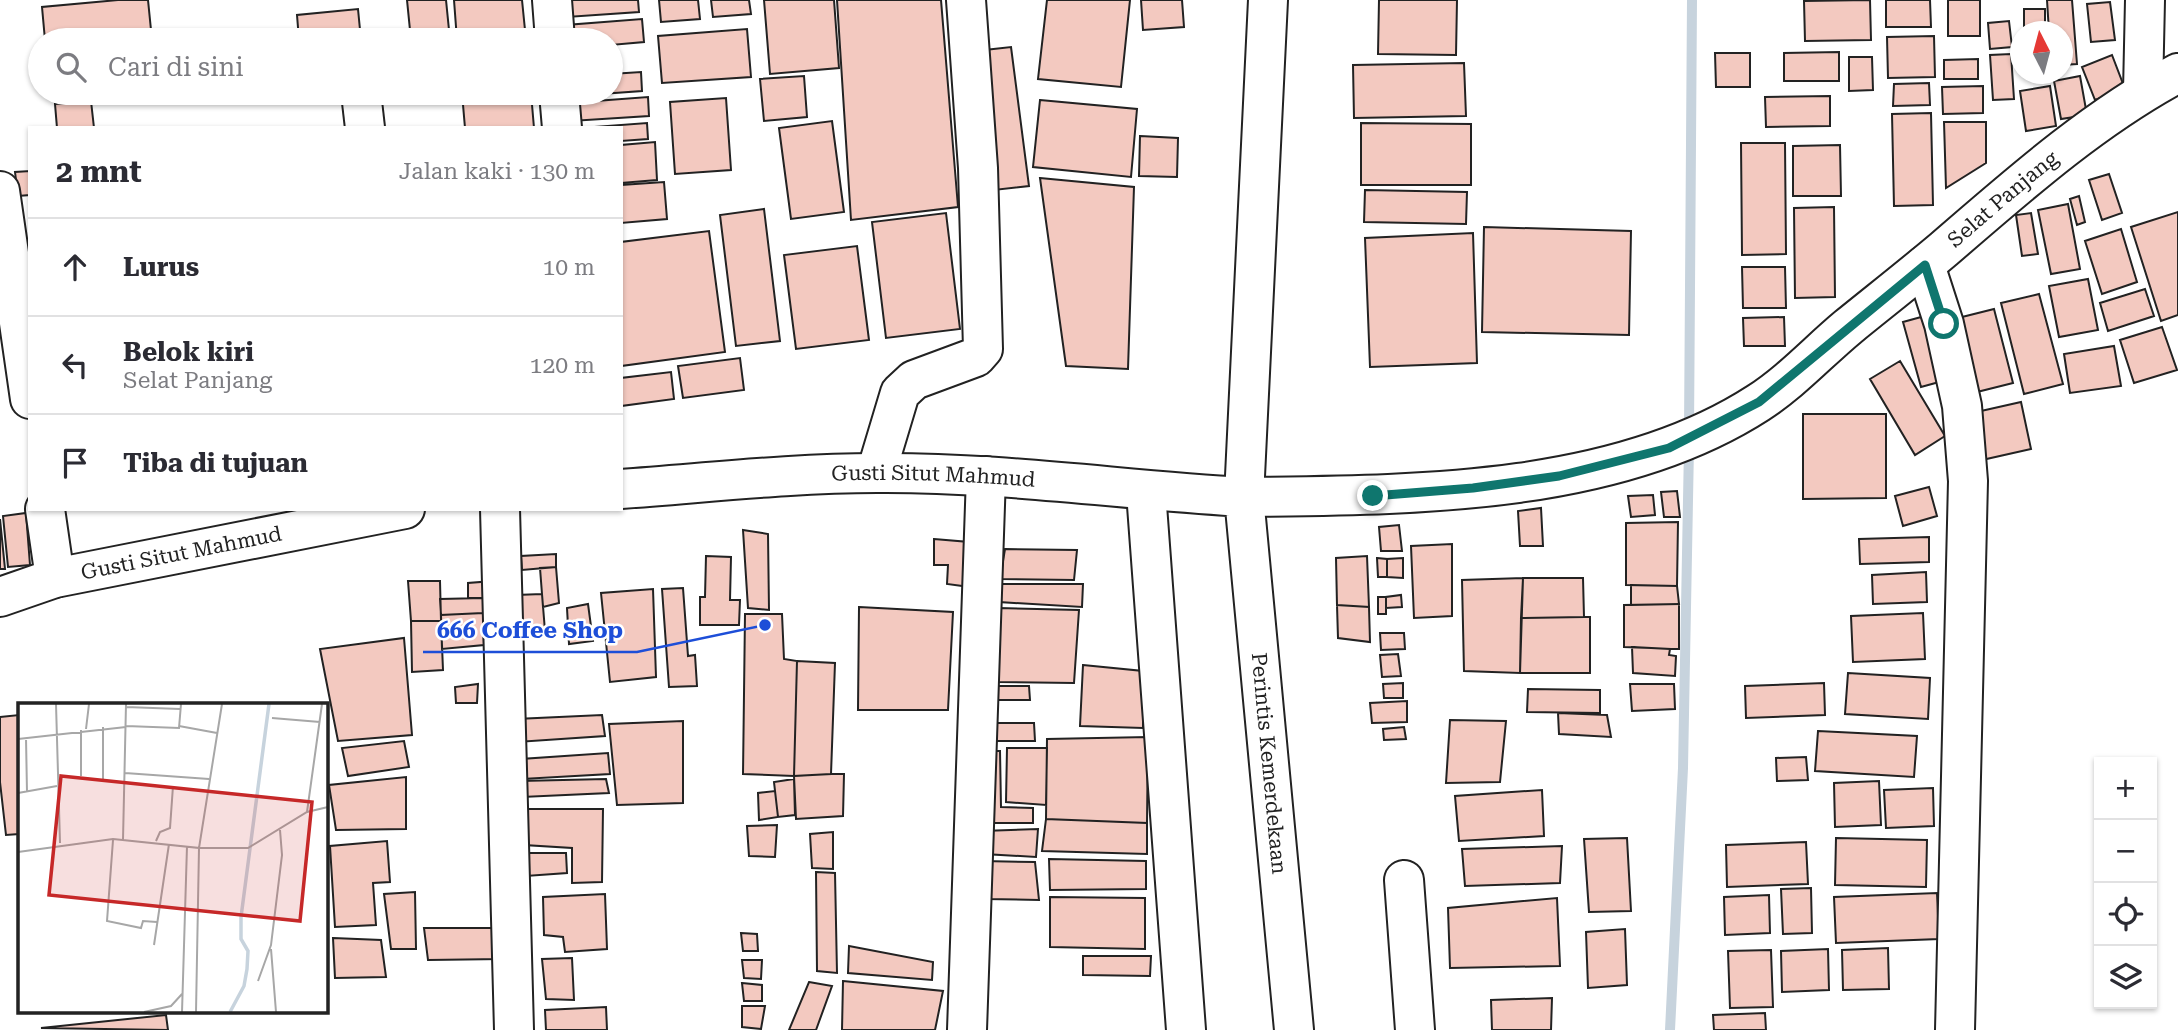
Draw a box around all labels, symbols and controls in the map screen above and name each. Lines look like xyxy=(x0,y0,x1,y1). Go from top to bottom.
north arrow xyxy=(2010,21,2073,84)
search box xyxy=(28,28,623,105)
icon: search xyxy=(52,48,90,86)
text: Cari di sini xyxy=(108,52,244,82)
street label: Selat Panjang xyxy=(1943,146,2063,252)
text: 2 mnt xyxy=(56,154,142,189)
text: Jalan kaki · 130 m xyxy=(399,158,595,185)
icon: ahead xyxy=(56,248,94,286)
text: Lurus xyxy=(123,252,199,282)
text: 10 m xyxy=(542,254,595,281)
route start xyxy=(1928,308,1959,339)
text: Belok kiri xyxy=(123,337,254,367)
icon: left xyxy=(56,346,94,384)
text: 120 m xyxy=(530,352,595,379)
text: Selat Panjang xyxy=(123,367,272,394)
icon: arrive xyxy=(56,444,94,482)
text: Tiba di tujuan xyxy=(123,448,308,478)
street label: Gusti Situt Mahmud xyxy=(831,461,1037,492)
route end xyxy=(1357,480,1388,511)
street label: Gusti Situt Mahmud xyxy=(79,521,284,585)
callout: 666 Coffee Shop xyxy=(423,608,637,652)
text: 666 Coffee Shop xyxy=(437,617,623,644)
street label: Perintis Kemerdekaan xyxy=(1247,651,1291,876)
inset map xyxy=(18,703,327,1012)
map controls xyxy=(2094,757,2157,1009)
button: + xyxy=(2094,757,2157,820)
button: − xyxy=(2094,820,2157,883)
button: locate xyxy=(2094,883,2157,946)
button: layers xyxy=(2094,946,2157,1009)

